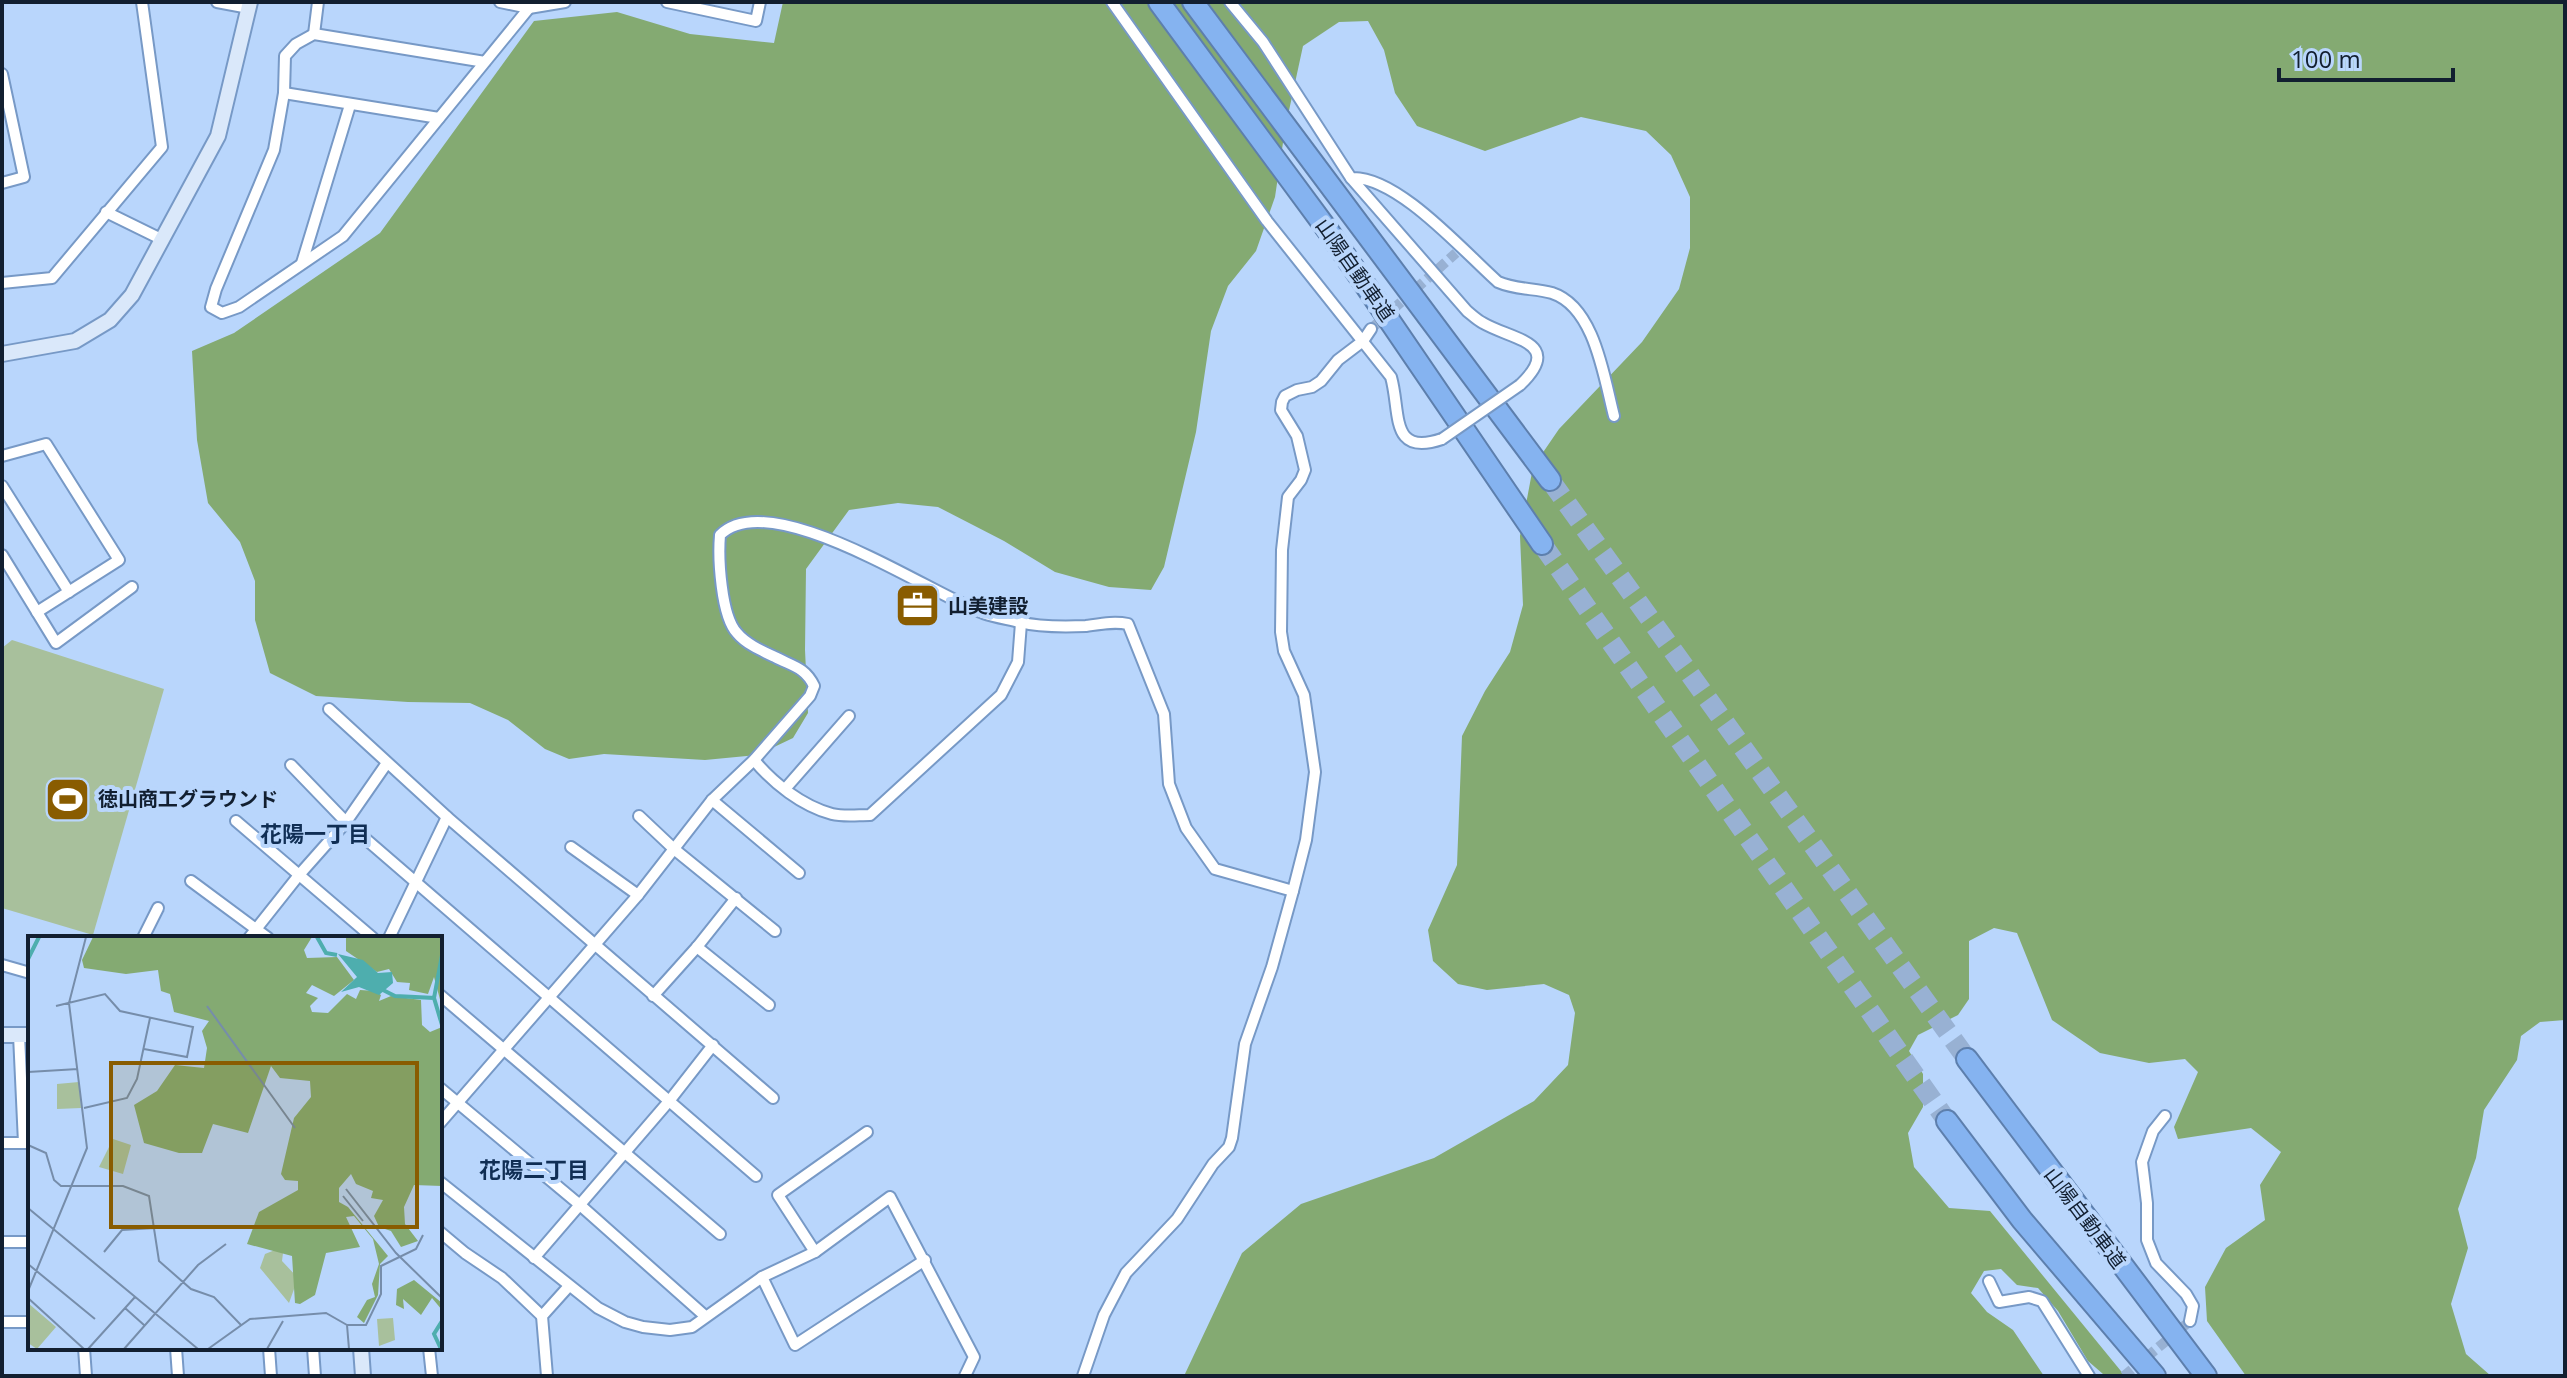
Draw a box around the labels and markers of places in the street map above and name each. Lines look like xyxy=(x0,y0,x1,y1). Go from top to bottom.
office icon: 山美建設 xyxy=(893,582,941,630)
place label: 山美建設 xyxy=(948,592,1028,619)
sports icon: 徳山商工グラウンド xyxy=(43,775,91,823)
place label: 徳山商工グラウンド xyxy=(98,785,278,812)

